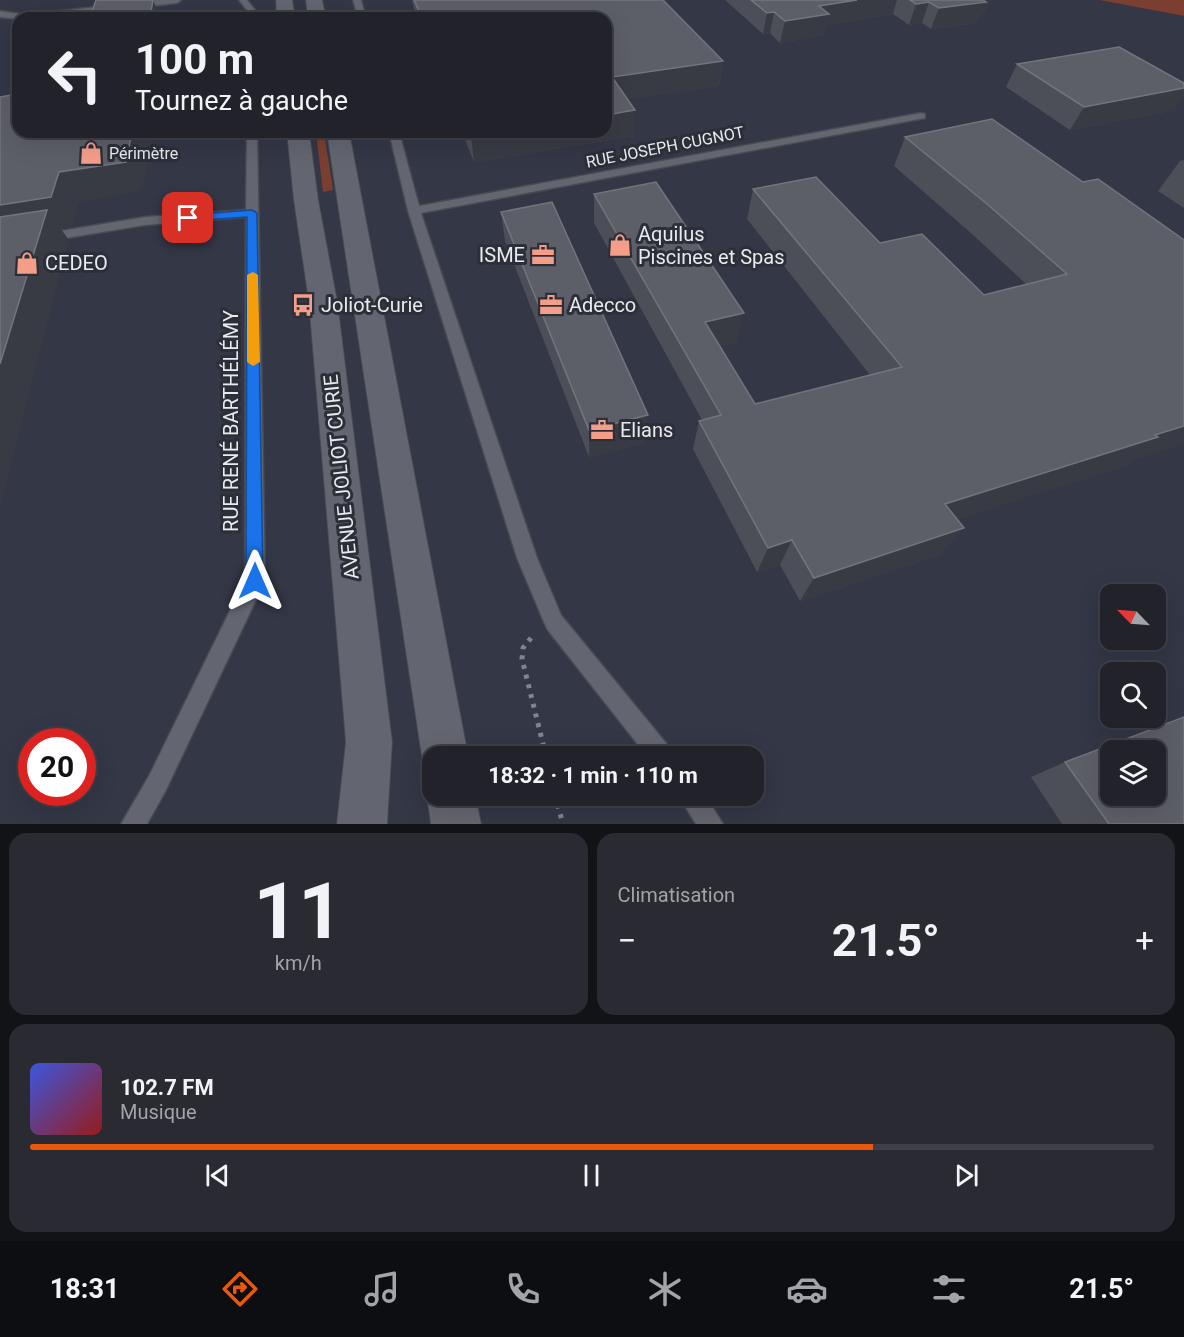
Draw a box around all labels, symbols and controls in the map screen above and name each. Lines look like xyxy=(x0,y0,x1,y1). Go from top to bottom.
text: 100 m xyxy=(135,35,254,84)
icon: left xyxy=(36,36,114,114)
text: Tournez à gauche xyxy=(135,85,348,117)
street label: RUE JOSEPH CUGNOT xyxy=(584,122,746,172)
shop icon: Périmètre xyxy=(78,140,104,166)
place label: Périmètre xyxy=(109,144,178,163)
pin xyxy=(162,192,213,243)
icon: arrive xyxy=(171,201,204,234)
place label: Aquilus Piscines et Spas xyxy=(638,222,784,269)
shop icon: Aquilus Piscines et Spas xyxy=(607,232,633,258)
office icon: ISME xyxy=(530,242,556,268)
place label: ISME xyxy=(479,243,525,267)
shop icon: CEDEO xyxy=(14,250,40,276)
place label: CEDEO xyxy=(45,251,108,275)
bus stop icon: Joliot-Curie xyxy=(290,292,316,318)
office icon: Adecco xyxy=(538,292,564,318)
place label: Joliot-Curie xyxy=(321,293,423,317)
place label: Adecco xyxy=(569,293,636,317)
street label: RUE RENÉ BARTHÉLÉMY xyxy=(219,310,243,532)
street label: AVENUE JOLIOT CURIE xyxy=(318,373,364,581)
office icon: Elians xyxy=(589,417,615,443)
place label: Elians xyxy=(620,418,673,442)
position arrow xyxy=(223,549,287,613)
north arrow xyxy=(1100,584,1166,650)
map controls xyxy=(1100,584,1166,806)
button: search xyxy=(1100,662,1166,728)
speed limit sign: 20 xyxy=(18,728,96,806)
button: layers xyxy=(1100,740,1166,806)
text: 18:32 · 1 min · 110 m xyxy=(488,763,698,788)
text: 11 xyxy=(253,866,343,957)
text: Climatisation xyxy=(618,883,735,907)
text: 21.5° xyxy=(832,914,940,967)
text: − xyxy=(618,921,636,960)
text: + xyxy=(1135,921,1154,960)
text: km/h xyxy=(275,951,322,975)
text: 102.7 FM xyxy=(120,1075,214,1100)
text: Musique xyxy=(120,1100,197,1124)
icon: previous xyxy=(201,1159,234,1192)
icon: pause xyxy=(575,1159,608,1192)
icon: next xyxy=(950,1159,983,1192)
icon: directions xyxy=(219,1268,261,1310)
icon: music xyxy=(361,1268,403,1310)
icon: phone xyxy=(502,1268,544,1310)
icon: climate xyxy=(644,1268,686,1310)
icon: car xyxy=(786,1268,828,1310)
icon: filters xyxy=(928,1268,970,1310)
text: 18:31 xyxy=(50,1273,119,1305)
text: 21.5° xyxy=(1069,1273,1134,1305)

